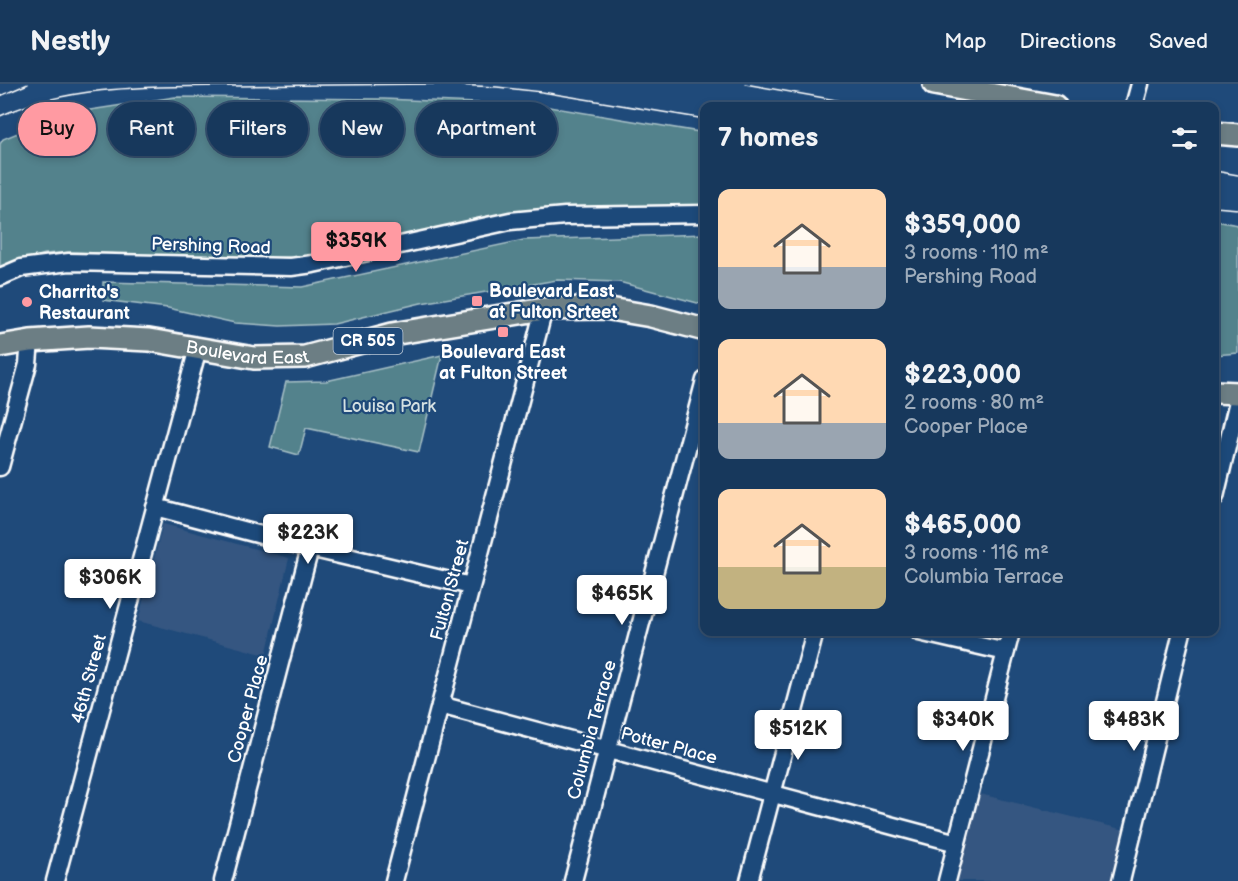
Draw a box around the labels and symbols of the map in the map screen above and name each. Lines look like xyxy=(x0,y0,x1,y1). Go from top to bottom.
pin: $359K xyxy=(314,222,398,273)
street label: Pershing Road xyxy=(151,233,271,259)
place label: Boulevard East at Fulton Srteet xyxy=(489,281,617,323)
place label: Charrito's Restaurant xyxy=(39,282,130,324)
marker: Boulevard East at Fulton Srteet xyxy=(470,294,484,308)
marker: Charrito's Restaurant xyxy=(20,295,34,309)
marker: Boulevard East at Fulton Street xyxy=(496,325,510,339)
road number: CR 505 xyxy=(334,328,403,354)
street label: Boulevard East xyxy=(184,336,312,369)
place label: Boulevard East at Fulton Street xyxy=(439,342,567,384)
park label: Louisa Park xyxy=(342,396,436,417)
pin: $223K xyxy=(266,514,350,565)
street label: Fulton Street xyxy=(426,537,474,643)
pin: $306K xyxy=(68,559,152,610)
pin: $465K xyxy=(580,575,664,626)
street label: 46th Street xyxy=(67,632,111,726)
street label: Cooper Place xyxy=(223,652,273,766)
street label: Columbia Terrace xyxy=(563,658,621,802)
pin: $340K xyxy=(921,701,1005,752)
pin: $483K xyxy=(1092,701,1176,752)
pin: $512K xyxy=(756,710,840,761)
street label: Potter Place xyxy=(619,723,720,769)

